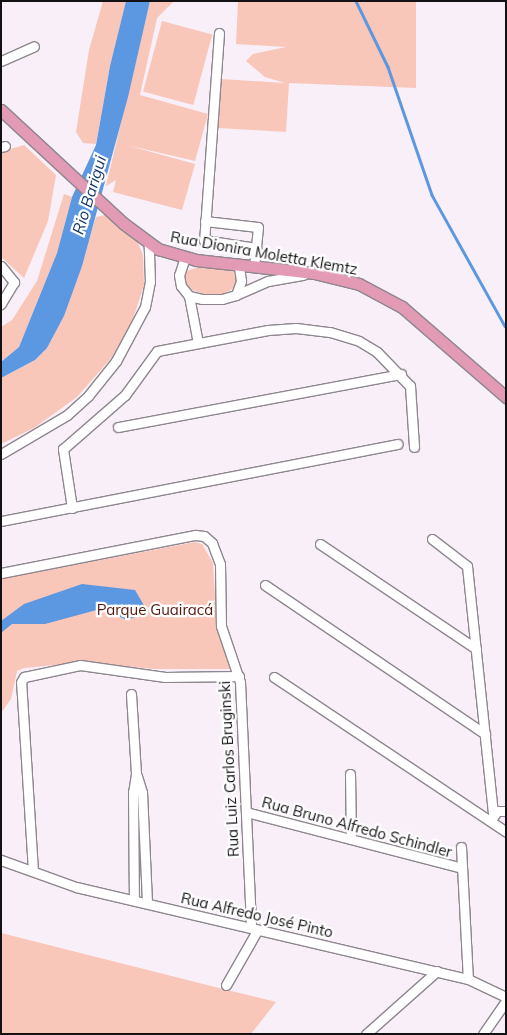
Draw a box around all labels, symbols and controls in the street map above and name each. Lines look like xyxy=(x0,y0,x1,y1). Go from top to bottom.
water label: Rio Barigui xyxy=(68,153,110,237)
street label: Rua Dionira Moletta Klemtz xyxy=(169,228,359,278)
park label: Parque Guairacá xyxy=(97,601,213,619)
street label: Rua Luiz Carlos Bruginski xyxy=(215,681,243,857)
street label: Rua Bruno Alfredo Schindler xyxy=(260,793,454,861)
street label: Rua Alfredo José Pinto xyxy=(179,889,335,941)

